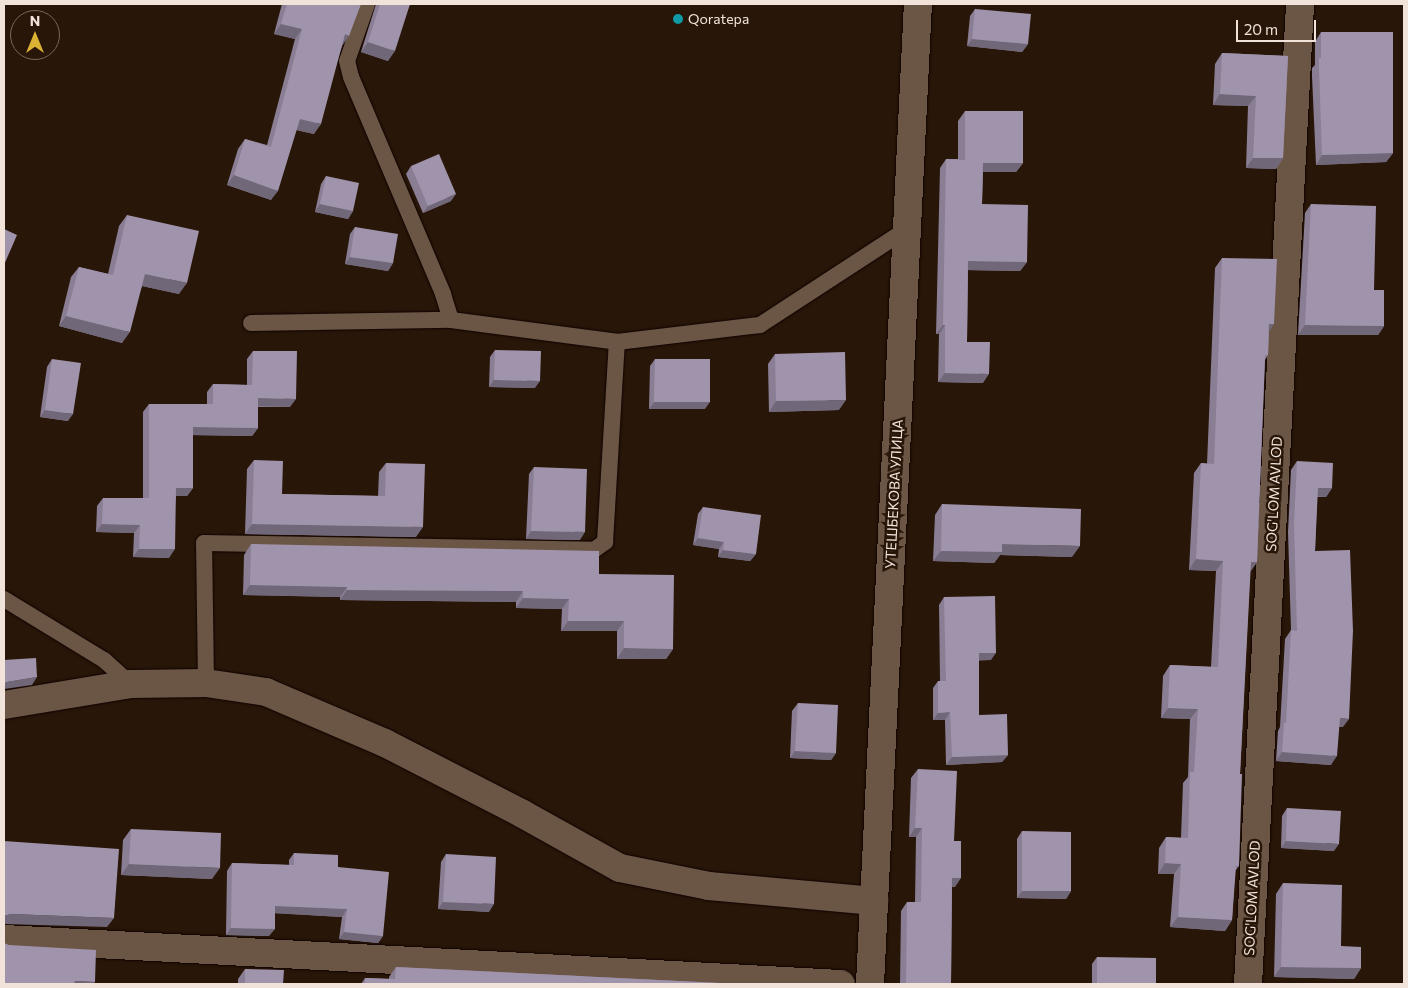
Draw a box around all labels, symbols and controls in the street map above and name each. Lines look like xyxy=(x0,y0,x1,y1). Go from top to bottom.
north arrow xyxy=(10,10,60,60)
scale bar xyxy=(1238,10,1318,42)
place label: Qoratepa xyxy=(688,11,749,27)
text: N xyxy=(30,12,40,29)
marker: Qoratepa xyxy=(672,13,684,25)
text: 20 m xyxy=(1244,20,1278,38)
street label: УТЕШБЕКОВА УЛИЦА xyxy=(882,419,906,569)
street label: SOG'LOM AVLOD xyxy=(1263,436,1285,552)
street label: SOG'LOM AVLOD xyxy=(1241,840,1263,956)

